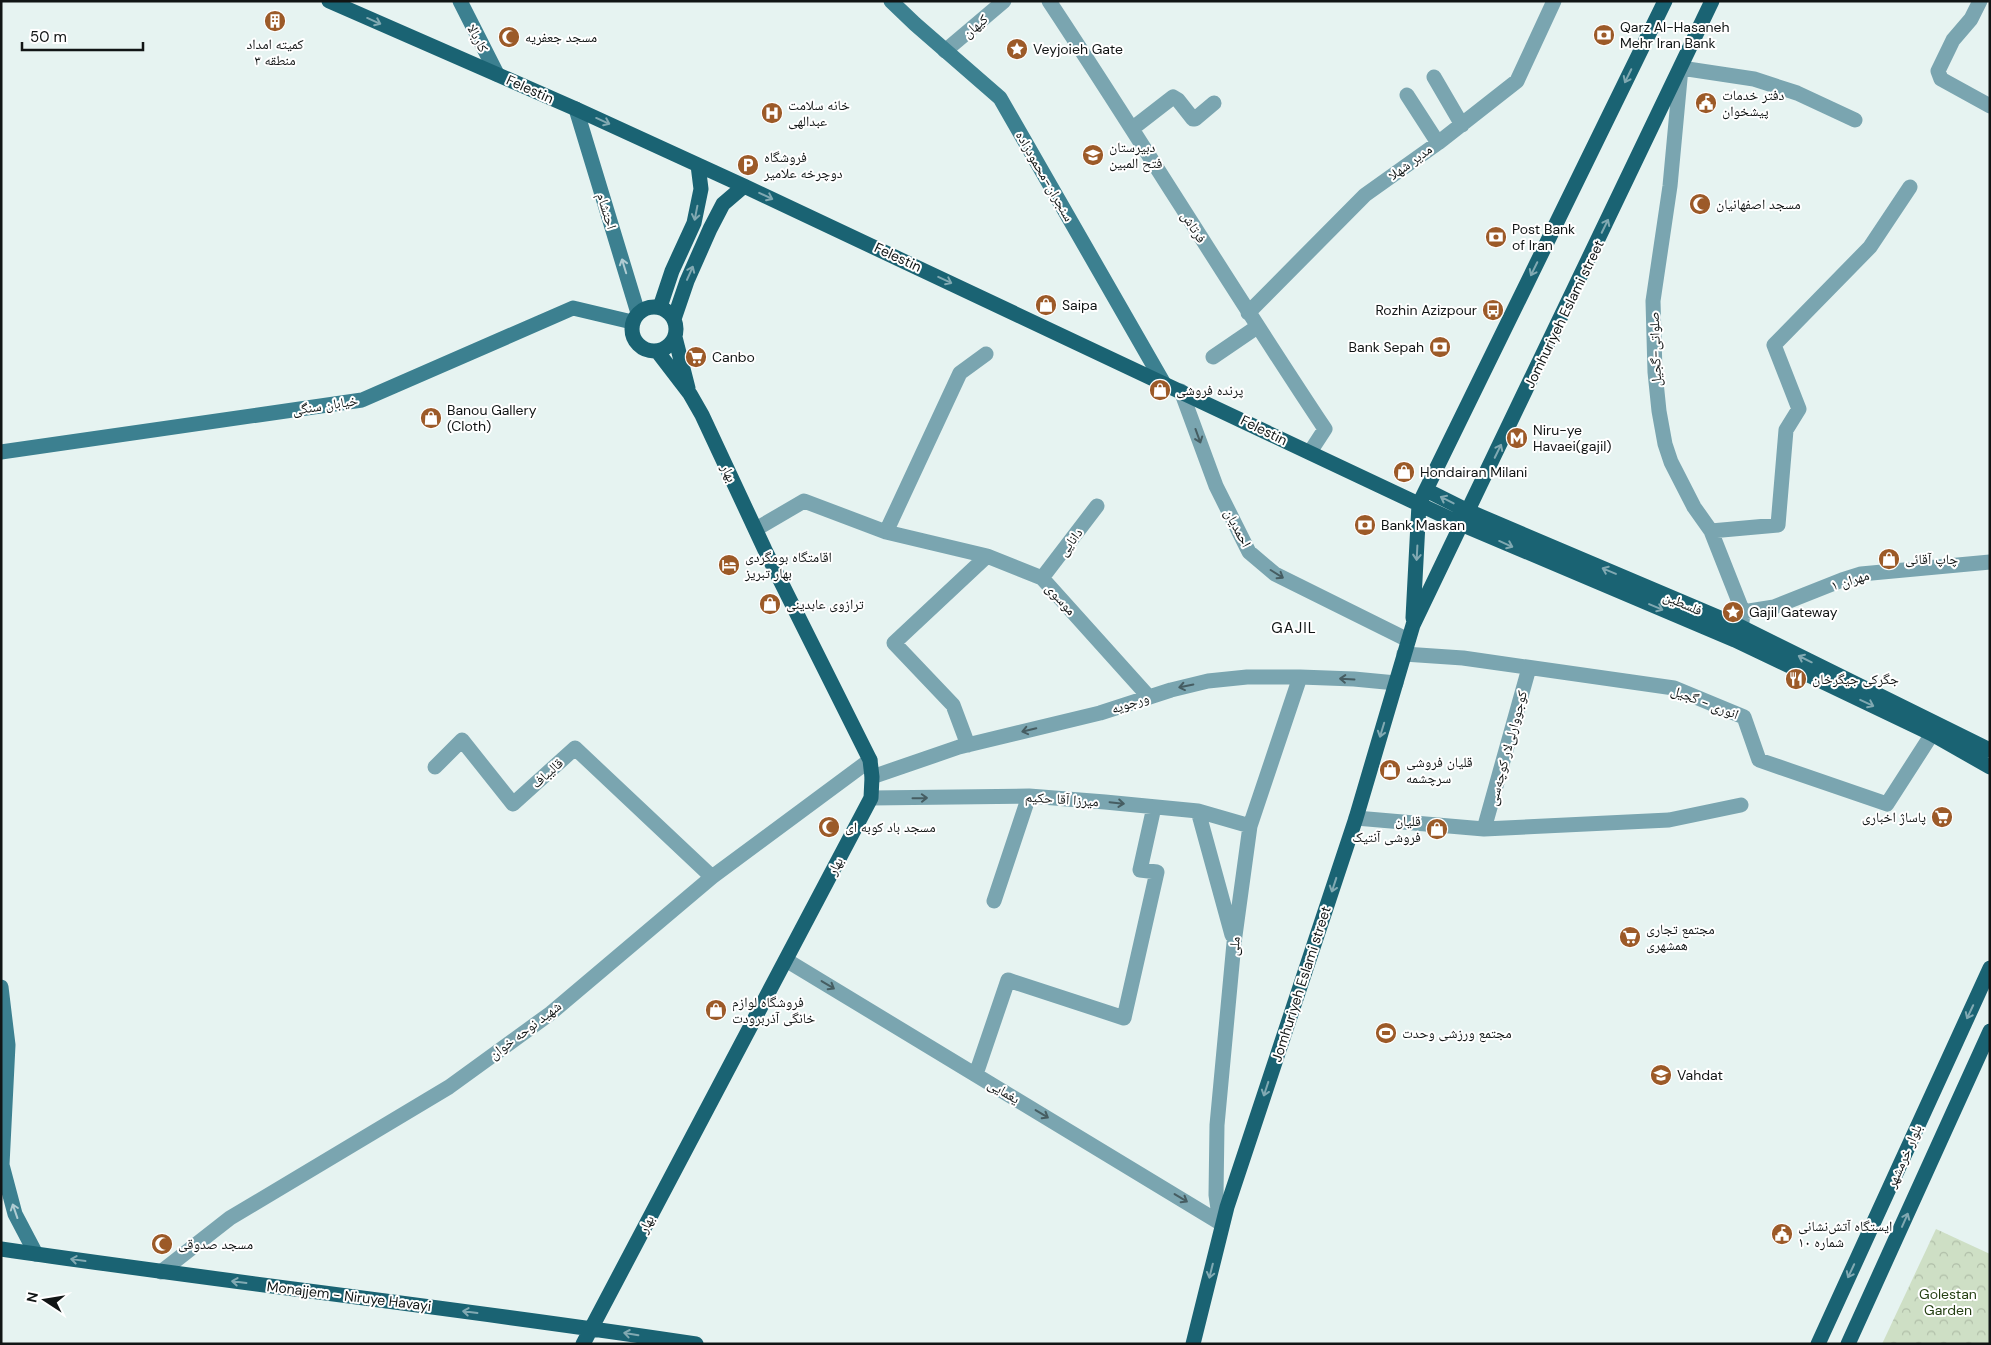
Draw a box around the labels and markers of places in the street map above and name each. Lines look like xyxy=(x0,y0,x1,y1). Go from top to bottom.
building icon: کمیته امداد منطقه ۳ xyxy=(263,9,287,33)
place label: Qarz Al-Hasaneh Mehr Iran Bank xyxy=(1620,18,1730,52)
bank icon: Qarz Al-Hasaneh Mehr Iran Bank xyxy=(1592,23,1616,47)
mosque icon: مسجد جعفریه xyxy=(497,25,521,49)
place label: مسجد جعفریه xyxy=(525,28,597,46)
place label: کمیته امداد منطقه ۳ xyxy=(246,35,304,69)
place icon: Veyjoieh Gate xyxy=(1005,37,1029,61)
place label: Veyjoieh Gate xyxy=(1033,40,1123,58)
place label: دفتر خدمات پیشخوان xyxy=(1722,86,1785,120)
public building icon: دفتر خدمات پیشخوان xyxy=(1694,91,1718,115)
place label: خانه سلامت عبدالهی xyxy=(788,96,850,130)
hospital icon: خانه سلامت عبدالهی xyxy=(760,101,784,125)
place label: دبیرستان فتح المبین xyxy=(1109,138,1162,173)
school or university icon: دبیرستان فتح المبین xyxy=(1081,143,1105,167)
place label: فروشگاه دوچرخه علامیر xyxy=(763,148,843,182)
parking icon: فروشگاه دوچرخه علامیر xyxy=(736,153,760,177)
mosque icon: مسجد اصفهانیان xyxy=(1688,192,1712,216)
place label: مسجد اصفهانیان xyxy=(1716,195,1801,213)
place label: Post Bank of Iran xyxy=(1512,220,1575,254)
bank icon: Post Bank of Iran xyxy=(1484,225,1508,249)
shop icon: Saipa xyxy=(1034,293,1058,317)
place label: Saipa xyxy=(1062,296,1097,314)
bus stop icon: Rozhin Azizpour xyxy=(1481,298,1505,322)
place label: Rozhin Azizpour xyxy=(1375,301,1477,319)
bank icon: Bank Sepah xyxy=(1428,335,1452,359)
place label: Bank Sepah xyxy=(1349,338,1424,356)
supermarket icon: Canbo xyxy=(684,345,708,369)
place label: Canbo xyxy=(712,348,755,366)
shop icon: پرنده فروشی xyxy=(1148,378,1172,402)
place label: پرنده فروشی xyxy=(1176,381,1243,399)
place label: Banou Gallery (Cloth) xyxy=(447,401,537,435)
shop icon: Banou Gallery (Cloth) xyxy=(419,406,443,430)
place label: Niru-ye Havaei(gajil) xyxy=(1533,421,1612,455)
metro station icon: Niru-ye Havaei(gajil) xyxy=(1505,426,1529,450)
shop icon: Hondairan Milani xyxy=(1392,460,1416,484)
place label: Hondairan Milani xyxy=(1420,463,1527,481)
bank icon: Bank Maskan xyxy=(1353,513,1377,537)
place label: Bank Maskan xyxy=(1381,516,1465,534)
shop icon: چاپ آقائی xyxy=(1877,547,1901,571)
place label: اقامتگاه بومگردی بهار تبریز xyxy=(744,548,832,582)
place label: چاپ آقائی xyxy=(1905,550,1958,568)
hotel icon: اقامتگاه بومگردی بهار تبریز xyxy=(717,553,741,577)
shop icon: ترازوی عابدینی xyxy=(758,592,782,616)
place label: ترازوی عابدینی xyxy=(786,595,864,613)
place icon: Gajil Gateway xyxy=(1721,600,1745,624)
place label: Gajil Gateway xyxy=(1749,603,1838,621)
restaurant icon: جگرکی جیگرخان xyxy=(1784,667,1808,691)
place label: جگرکی جیگرخان xyxy=(1812,670,1899,688)
place label: قلیان فروشی سرچشمه xyxy=(1406,753,1473,787)
shop icon: قلیان فروشی سرچشمه xyxy=(1378,758,1402,782)
supermarket icon: پاساژ اخباری xyxy=(1930,805,1954,829)
place label: پاساژ اخباری xyxy=(1862,808,1926,826)
place label: قلیان فروشی آنتیک xyxy=(1352,812,1421,846)
mosque icon: مسجد باد کوبه ای xyxy=(817,815,841,839)
shop icon: قلیان فروشی آنتیک xyxy=(1425,817,1449,841)
place label: مسجد باد کوبه ای xyxy=(845,818,936,836)
place label: مجتمع تجاری همشهری xyxy=(1646,920,1715,954)
supermarket icon: مجتمع تجاری همشهری xyxy=(1618,925,1642,949)
place label: فروشگاه لوازم خانگی آذربرودت xyxy=(732,993,815,1027)
shop icon: فروشگاه لوازم خانگی آذربرودت xyxy=(704,998,728,1022)
sports icon: مجتمع ورزشی وحدت xyxy=(1374,1021,1398,1045)
place label: مجتمع ورزشی وحدت xyxy=(1402,1024,1512,1043)
school or university icon: Vahdat xyxy=(1649,1063,1673,1087)
place label: Vahdat xyxy=(1677,1066,1723,1084)
place label: ایستگاه آتش‌نشانی شماره ۱۰ xyxy=(1798,1217,1892,1251)
public building icon: ایستگاه آتش‌نشانی شماره ۱۰ xyxy=(1770,1222,1794,1246)
mosque icon: مسجد صدوقی xyxy=(150,1232,174,1256)
place label: مسجد صدوقی xyxy=(178,1235,253,1253)

